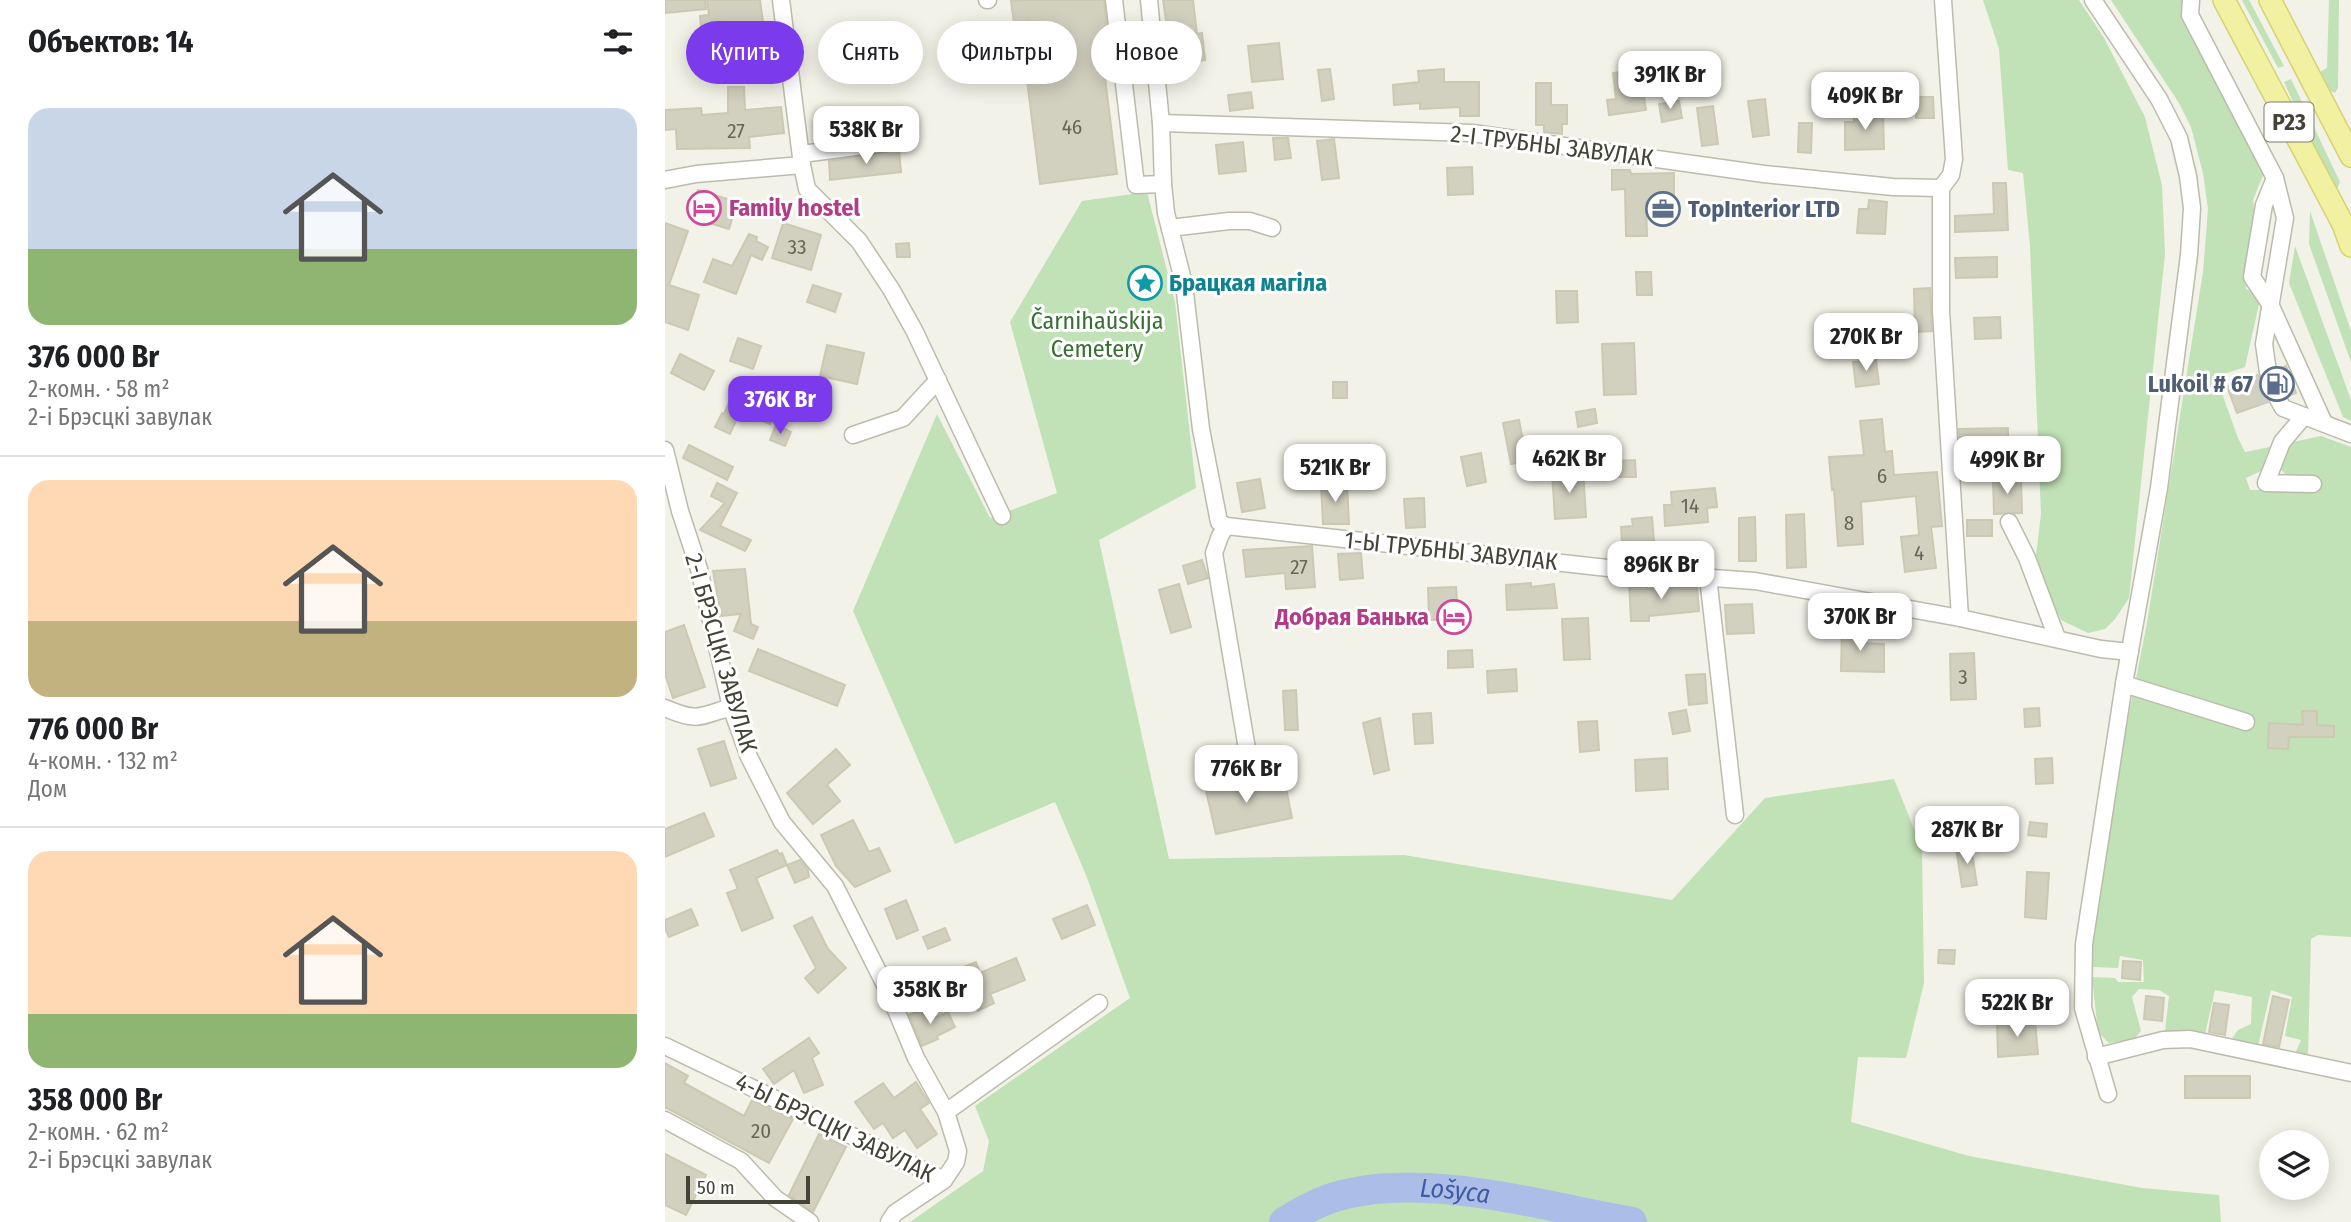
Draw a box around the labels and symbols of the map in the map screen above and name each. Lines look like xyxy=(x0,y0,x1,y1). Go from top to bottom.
pin: 391K Br xyxy=(1605,52,1735,111)
pin: 409K Br xyxy=(1800,72,1930,132)
road number: Р23 xyxy=(2265,102,2313,141)
pin: 538K Br xyxy=(801,106,931,166)
house number: 46 xyxy=(1062,114,1082,140)
house number: 27 xyxy=(727,118,745,144)
street label: 2-І ТРУБНЫ ЗАВУЛАК xyxy=(1449,120,1655,172)
hotel icon: Family hostel xyxy=(685,189,723,227)
office icon: TopInterior LTD xyxy=(1644,190,1682,228)
place label: Family hostel xyxy=(729,194,860,222)
place label: TopInterior LTD xyxy=(1688,195,1840,223)
house number: 33 xyxy=(788,234,806,260)
place icon: Брацкая магіла xyxy=(1126,264,1164,302)
place label: Брацкая магіла xyxy=(1169,269,1327,297)
park label: Čarnihaŭskija Cemetery xyxy=(1030,306,1164,363)
pin: 270K Br xyxy=(1801,314,1931,373)
fuel station icon: Lukoil # 67 xyxy=(2258,365,2296,403)
place label: Lukoil # 67 xyxy=(2148,370,2253,398)
pin: 376K Br xyxy=(715,376,845,436)
pin: 462K Br xyxy=(1504,435,1634,495)
pin: 499K Br xyxy=(1942,436,2072,496)
pin: 521K Br xyxy=(1270,444,1400,504)
house number: 6 xyxy=(1877,463,1887,489)
house number: 14 xyxy=(1681,493,1699,519)
house number: 8 xyxy=(1844,510,1854,536)
street label: 1-Ы ТРУБНЫ ЗАВУЛАК xyxy=(1343,526,1559,576)
house number: 4 xyxy=(1914,540,1924,566)
pin: 896K Br xyxy=(1596,542,1726,601)
street label: 2-І БРЭСЦКІ ЗАВУЛАК xyxy=(679,550,763,756)
house number: 27 xyxy=(1290,554,1308,580)
pin: 370K Br xyxy=(1795,594,1925,653)
hotel icon: Добрая Банька xyxy=(1435,598,1473,636)
place label: Добрая Банька xyxy=(1274,603,1429,631)
house number: 3 xyxy=(1958,664,1968,690)
pin: 776K Br xyxy=(1181,746,1311,805)
pin: 287K Br xyxy=(1902,806,2032,866)
pin: 358K Br xyxy=(865,967,995,1026)
pin: 522K Br xyxy=(1952,979,2082,1039)
street label: 4-Ы БРЭСЦКІ ЗАВУЛАК xyxy=(731,1068,939,1188)
house number: 20 xyxy=(751,1118,771,1144)
water label: Lošyca xyxy=(1419,1172,1492,1210)
scale bar xyxy=(686,1173,810,1205)

